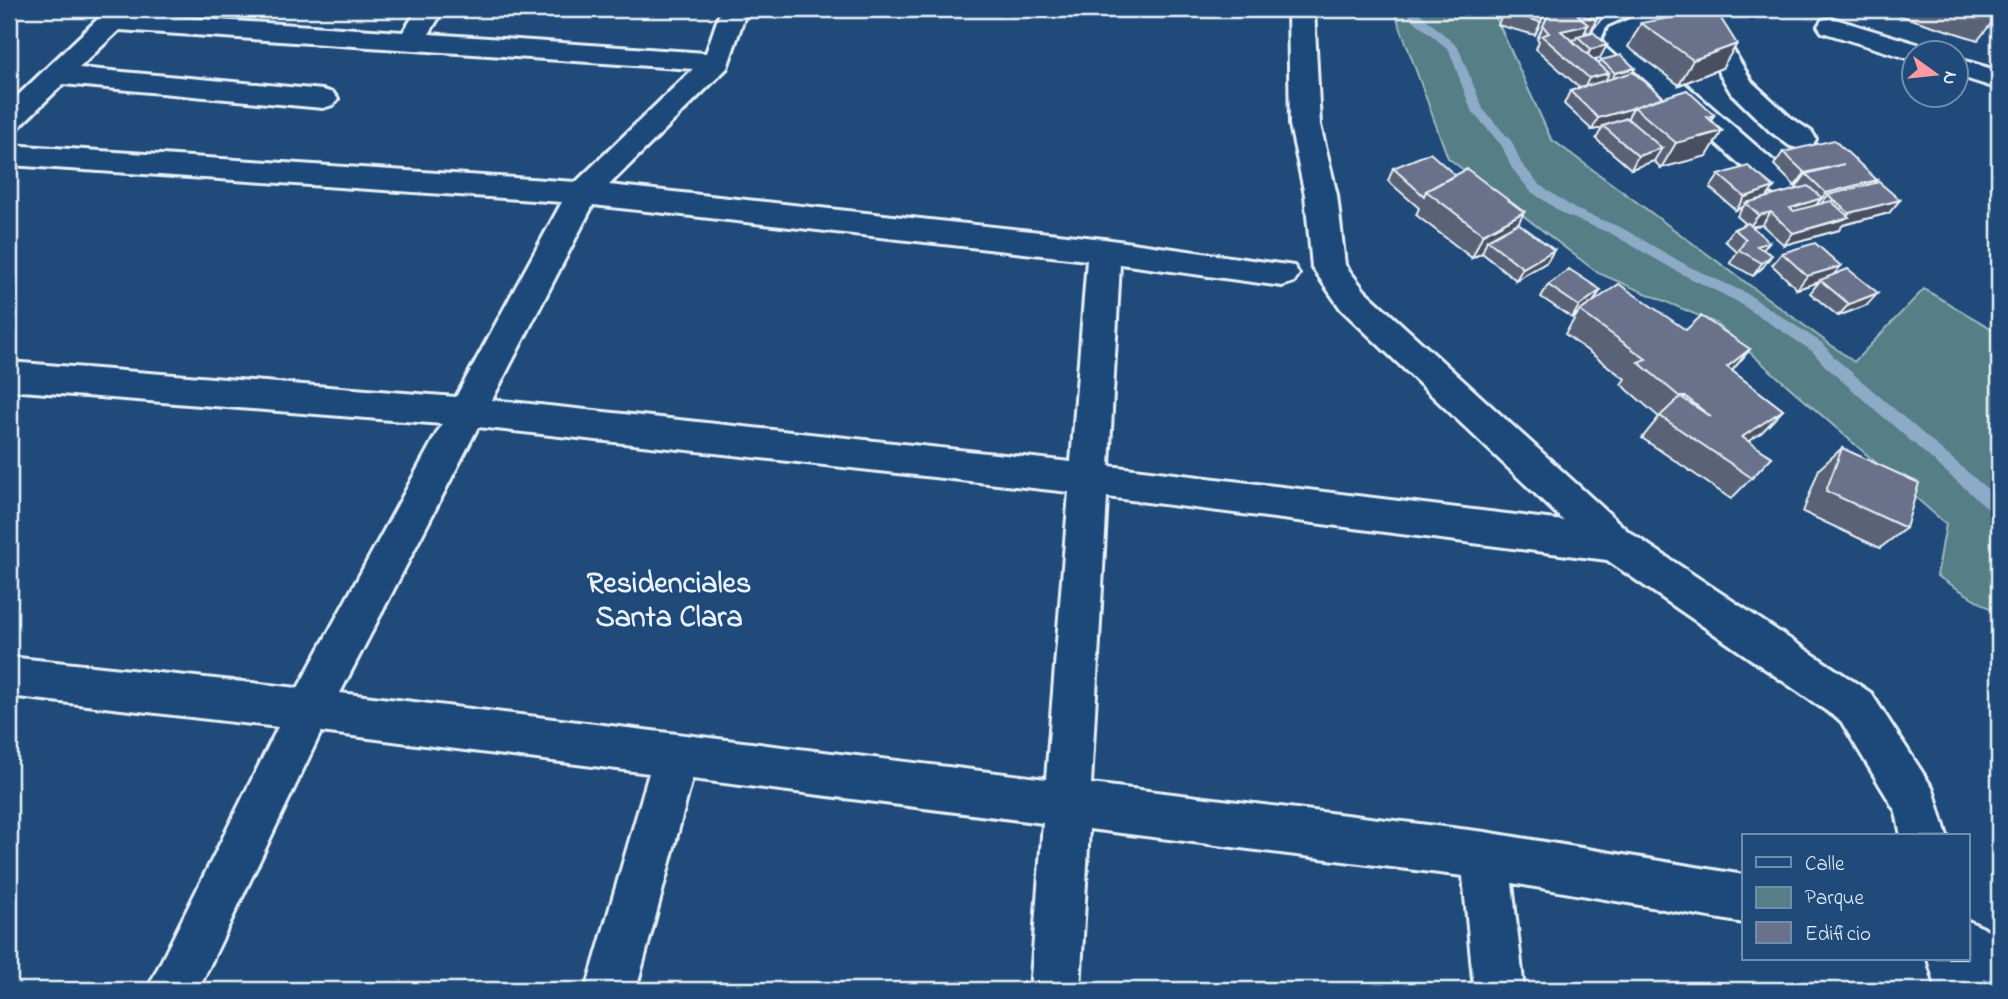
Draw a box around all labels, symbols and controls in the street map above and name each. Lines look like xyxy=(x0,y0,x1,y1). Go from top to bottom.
north arrow xyxy=(1899,38,1969,108)
text: N xyxy=(1934,68,1964,88)
district label: Residenciales Santa Clara xyxy=(587,563,751,641)
legend xyxy=(1742,834,1969,960)
text: Calle xyxy=(1805,850,1845,880)
text: Parque xyxy=(1805,884,1864,914)
text: Edificio xyxy=(1805,920,1871,950)

